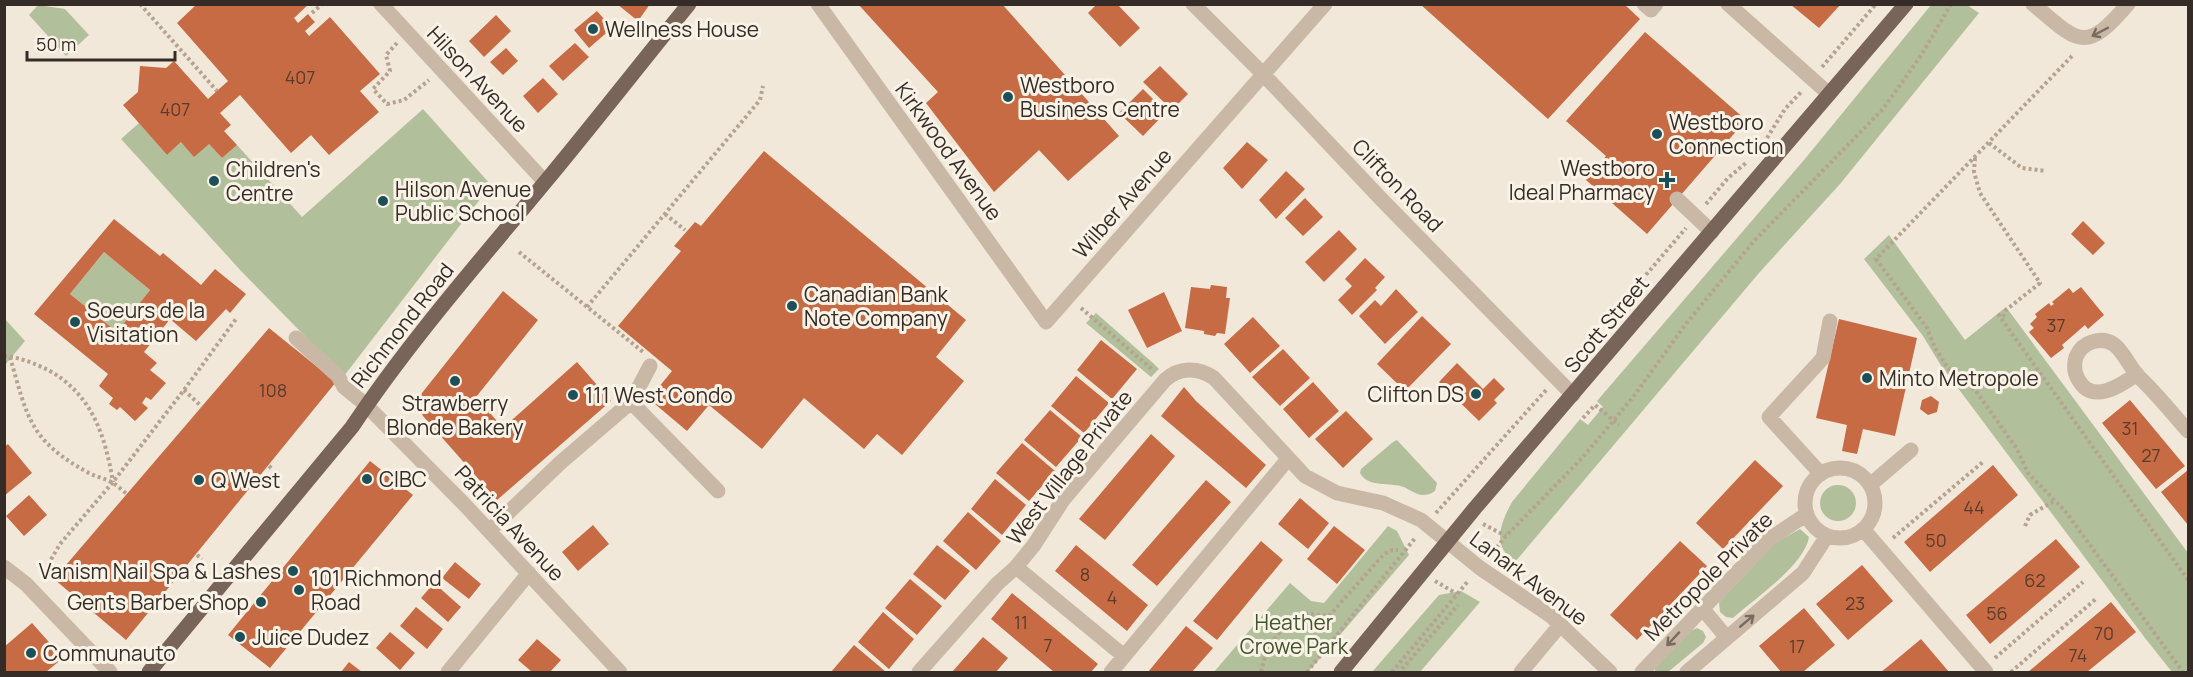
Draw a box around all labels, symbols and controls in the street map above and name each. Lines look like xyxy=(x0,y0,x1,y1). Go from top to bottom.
place label: Wellness House xyxy=(605,15,759,43)
street label: Hilson Avenue xyxy=(421,20,535,138)
marker: Wellness House xyxy=(586,22,600,36)
scale bar xyxy=(27,24,176,62)
one-way arrow xyxy=(2091,27,2109,38)
text: 50 m xyxy=(36,32,76,56)
house number: 407 xyxy=(285,65,315,89)
place label: Westboro Business Centre xyxy=(1020,71,1180,123)
street label: Kirkwood Avenue xyxy=(889,76,1009,226)
marker: Westboro Business Centre xyxy=(1001,90,1015,104)
house number: 407 xyxy=(160,97,190,121)
place label: Westboro Connection xyxy=(1669,108,1783,160)
marker: Westboro Connection xyxy=(1650,127,1664,141)
street label: Clifton Road xyxy=(1347,132,1449,238)
street label: Wilber Avenue xyxy=(1066,142,1178,264)
place label: Westboro Ideal Pharmacy xyxy=(1509,154,1655,206)
place label: Children's Centre xyxy=(226,155,321,207)
marker: Westboro Ideal Pharmacy xyxy=(1660,173,1674,187)
marker: Children's Centre xyxy=(207,174,221,188)
place label: Hilson Avenue Public School xyxy=(395,175,531,227)
marker: Hilson Avenue Public School xyxy=(376,194,390,208)
street label: Richmond Road xyxy=(344,257,460,393)
street label: Scott Street xyxy=(1557,270,1655,378)
place label: Canadian Bank Note Company xyxy=(804,280,949,332)
place label: Soeurs de la Visitation xyxy=(87,296,205,348)
marker: Canadian Bank Note Company xyxy=(785,299,799,313)
house number: 37 xyxy=(2047,313,2066,337)
marker: Soeurs de la Visitation xyxy=(68,315,82,329)
place label: Minto Metropole xyxy=(1879,364,2039,392)
marker: Minto Metropole xyxy=(1860,371,1874,385)
marker: Strawberry Blonde Bakery xyxy=(448,374,462,388)
house number: 108 xyxy=(259,378,287,402)
place label: Clifton DS xyxy=(1368,380,1464,408)
place label: 111 West Condo xyxy=(585,381,733,409)
street label: West Village Private xyxy=(1000,384,1138,550)
marker: Clifton DS xyxy=(1469,387,1483,401)
marker: 111 West Condo xyxy=(566,388,580,402)
place label: Strawberry Blonde Bakery xyxy=(386,389,524,441)
house number: 31 xyxy=(2122,416,2138,440)
house number: 27 xyxy=(2141,443,2161,467)
street label: Patricia Avenue xyxy=(449,459,571,587)
place label: CIBC xyxy=(379,465,427,493)
place label: Q West xyxy=(211,466,281,494)
marker: CIBC xyxy=(360,472,374,486)
marker: Q West xyxy=(192,473,206,487)
house number: 44 xyxy=(1963,495,1985,519)
street label: Metropole Private xyxy=(1637,505,1779,647)
street label: Lanark Avenue xyxy=(1464,525,1594,631)
house number: 50 xyxy=(1925,528,1947,552)
place label: Vanism Nail Spa & Lashes xyxy=(39,557,281,585)
house number: 8 xyxy=(1080,562,1090,586)
marker: Vanism Nail Spa & Lashes xyxy=(286,564,300,578)
place label: 101 Richmond Road xyxy=(311,564,442,616)
house number: 62 xyxy=(2024,568,2046,592)
marker: 101 Richmond Road xyxy=(292,583,306,597)
house number: 4 xyxy=(1107,585,1117,609)
place label: Gents Barber Shop xyxy=(67,588,249,616)
house number: 23 xyxy=(1845,591,1865,615)
marker: Gents Barber Shop xyxy=(254,595,268,609)
house number: 56 xyxy=(1986,601,2008,625)
park label: Heather Crowe Park xyxy=(1240,608,1349,660)
house number: 11 xyxy=(1014,610,1028,634)
one-way arrow xyxy=(1739,614,1754,628)
house number: 70 xyxy=(2094,621,2114,645)
place label: Juice Dudez xyxy=(252,623,369,651)
marker: Juice Dudez xyxy=(233,630,247,644)
one-way arrow xyxy=(1666,632,1680,647)
house number: 7 xyxy=(1043,633,1053,657)
house number: 17 xyxy=(1789,634,1805,658)
place label: Communauto xyxy=(43,639,176,667)
house number: 74 xyxy=(2069,643,2087,667)
marker: Communauto xyxy=(24,646,38,660)

